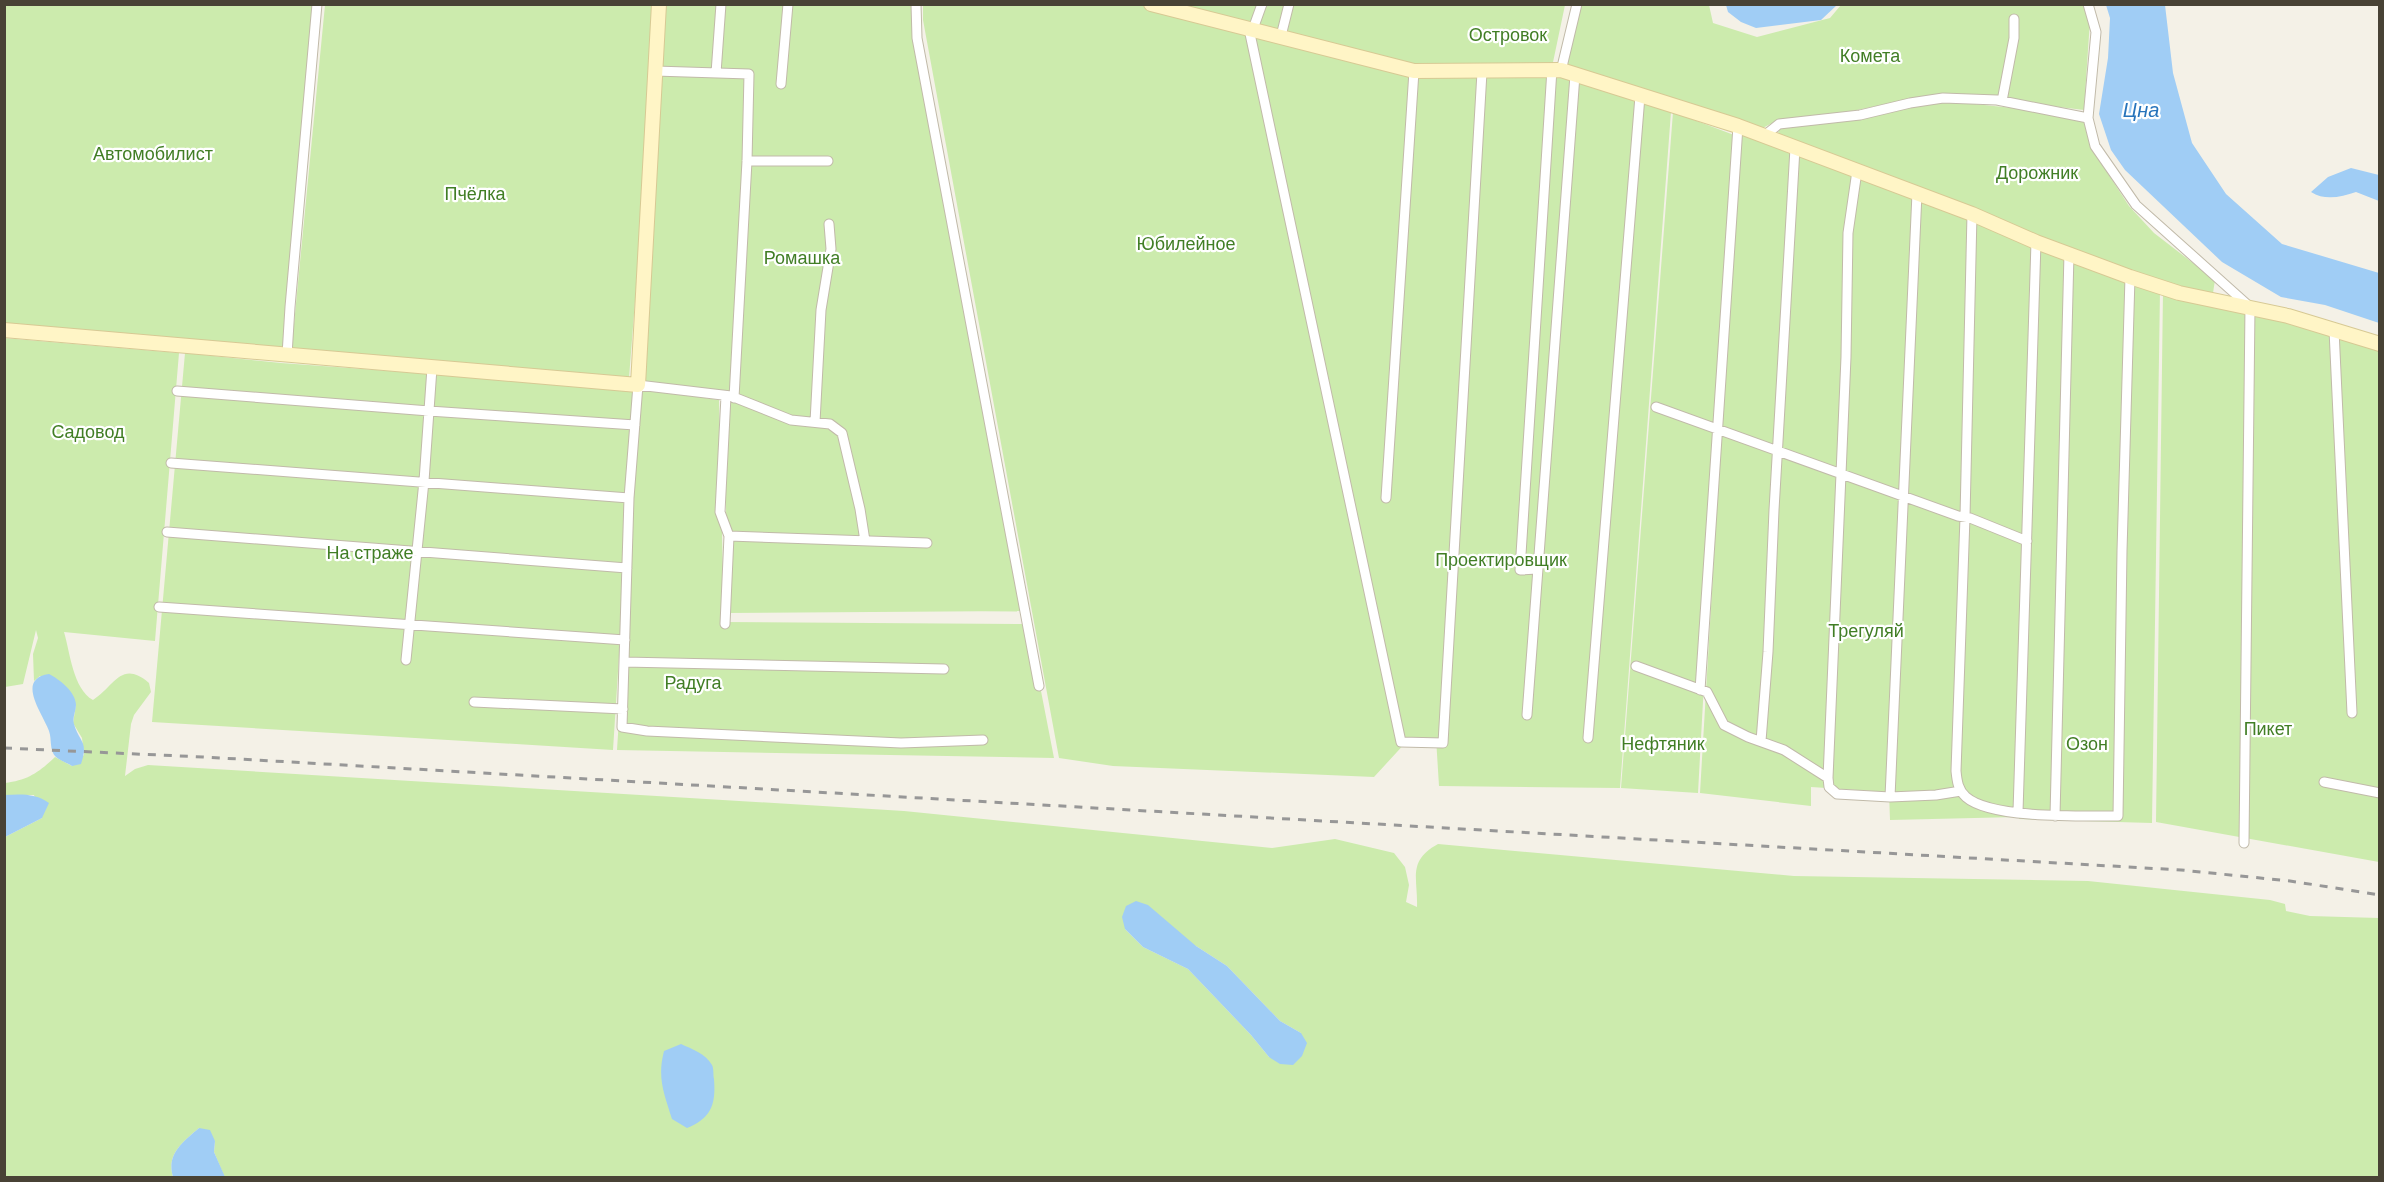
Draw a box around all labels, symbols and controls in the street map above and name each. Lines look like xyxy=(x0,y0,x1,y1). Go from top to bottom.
park label: Островок xyxy=(1469,23,1547,47)
park label: Комета xyxy=(1840,44,1901,68)
water label: Цна xyxy=(2123,97,2159,123)
park label: Автомобилист xyxy=(93,142,213,166)
park label: Дорожник xyxy=(1996,161,2078,185)
park label: Пчёлка xyxy=(444,182,507,206)
park label: Юбилейное xyxy=(1136,232,1236,256)
park label: Ромашка xyxy=(764,246,841,270)
park label: Садовод xyxy=(51,420,125,444)
park label: На страже xyxy=(326,541,414,565)
park label: Проектировщик xyxy=(1435,548,1567,572)
park label: Трегуляй xyxy=(1828,619,1904,643)
park label: Радуга xyxy=(664,671,723,695)
park label: Пикет xyxy=(2244,717,2292,741)
park label: Нефтяник xyxy=(1621,732,1705,756)
park label: Озон xyxy=(2066,732,2108,756)

